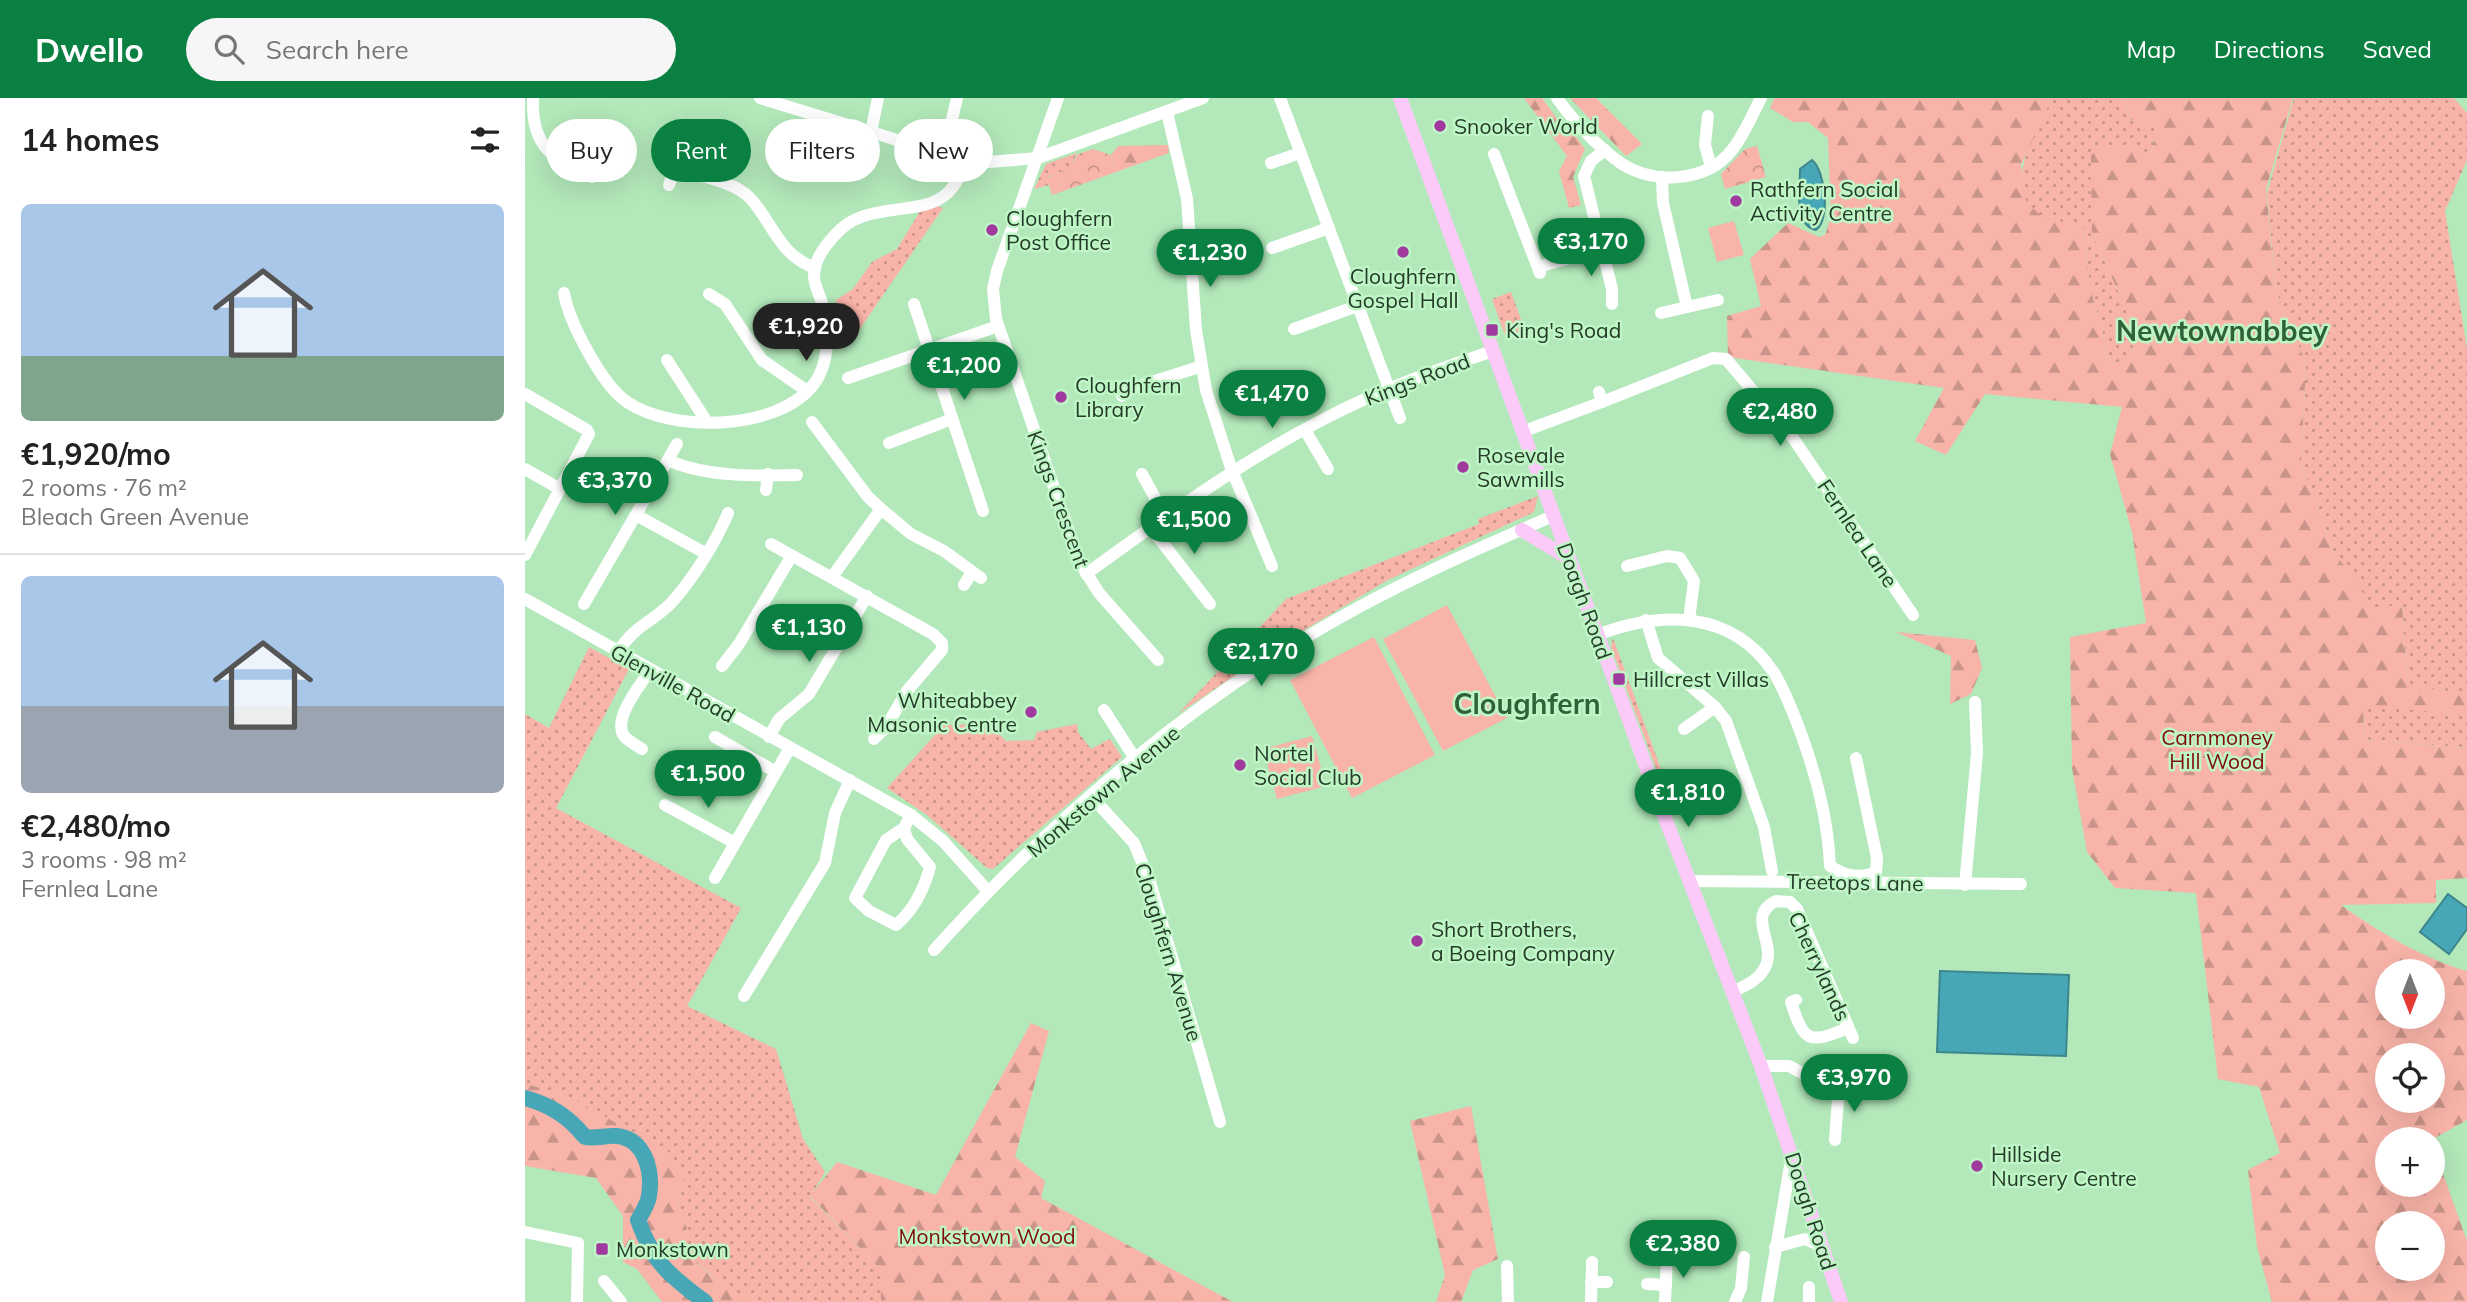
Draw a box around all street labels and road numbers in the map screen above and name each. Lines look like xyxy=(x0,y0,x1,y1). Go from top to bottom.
street label: Kings Road xyxy=(1361,347,1473,411)
street label: Kings Crescent xyxy=(1022,427,1096,571)
street label: Fernlea Lane xyxy=(1812,474,1904,592)
street label: Doagh Road xyxy=(1552,539,1618,663)
street label: Glenville Road xyxy=(606,638,740,728)
street label: Monkstown Avenue xyxy=(1021,719,1185,863)
street label: Cloughfern Avenue xyxy=(1129,860,1209,1044)
street label: Treetops Lane xyxy=(1786,868,1924,896)
street label: Cherrylands xyxy=(1783,907,1857,1025)
street label: Doagh Road xyxy=(1780,1149,1842,1273)

